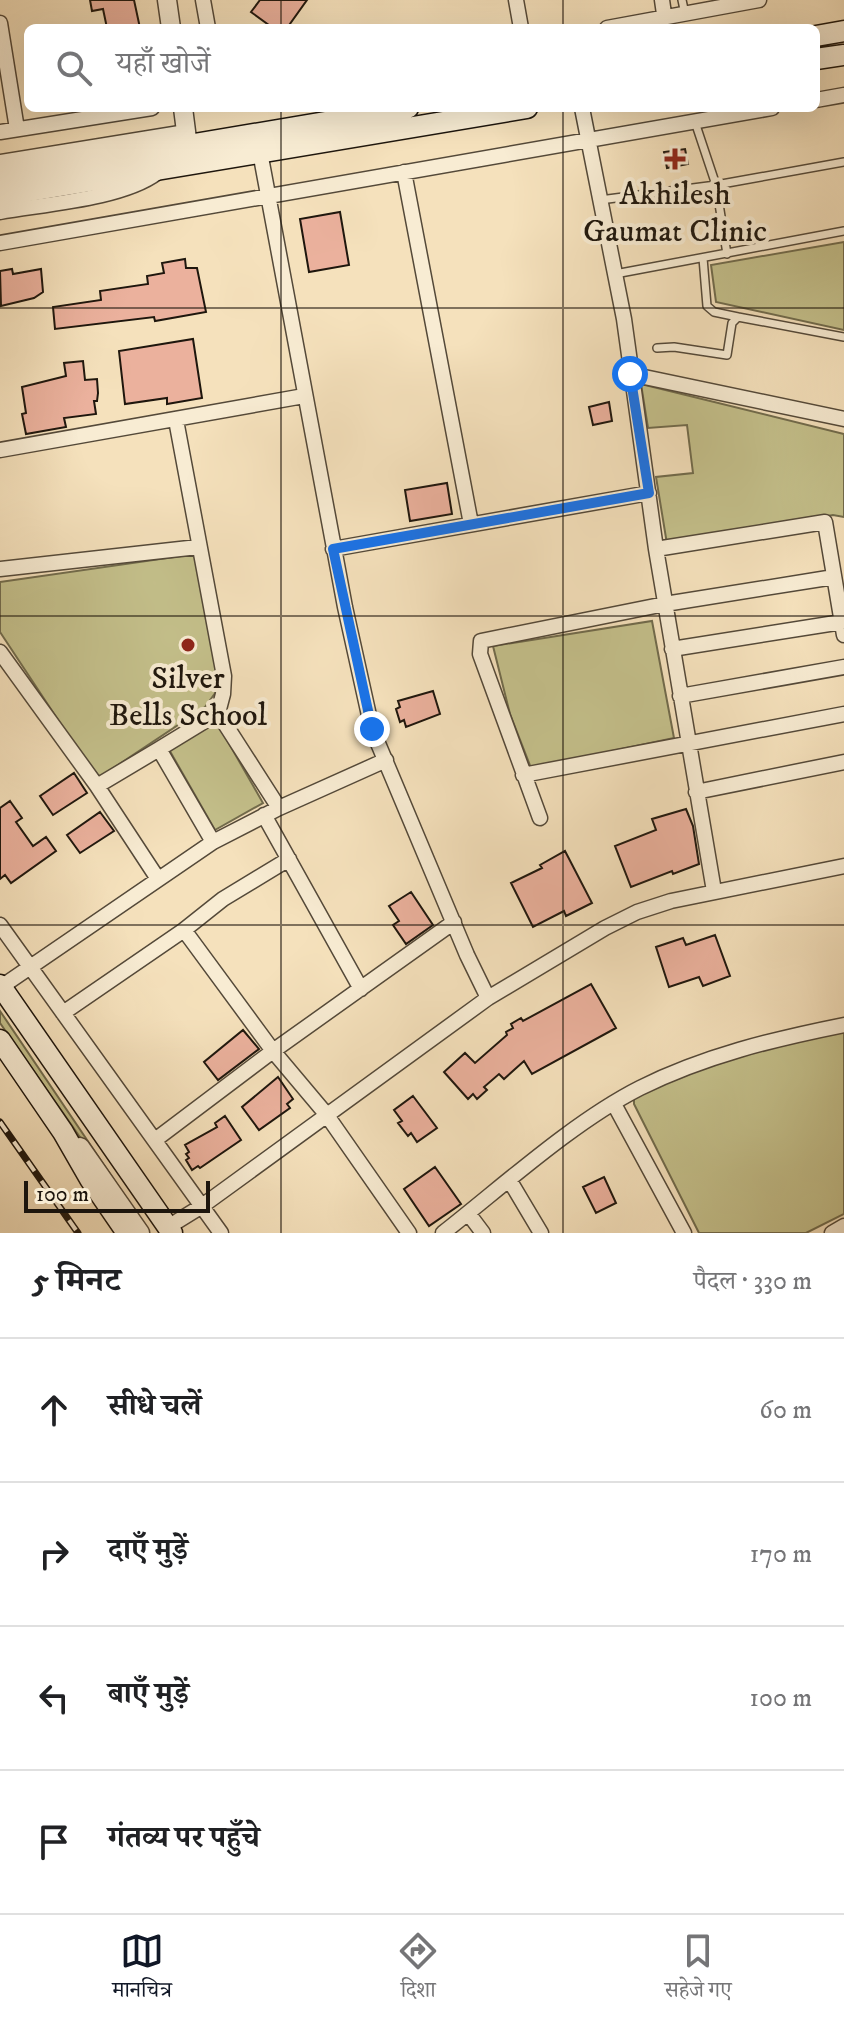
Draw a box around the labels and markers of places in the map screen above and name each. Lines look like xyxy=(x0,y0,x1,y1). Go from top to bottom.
marker: Akhilesh Gaumat Clinic xyxy=(664,148,686,170)
place label: Akhilesh Gaumat Clinic xyxy=(583,175,767,252)
marker: Silver Bells School xyxy=(179,636,197,654)
place label: Silver Bells School xyxy=(109,659,267,736)

